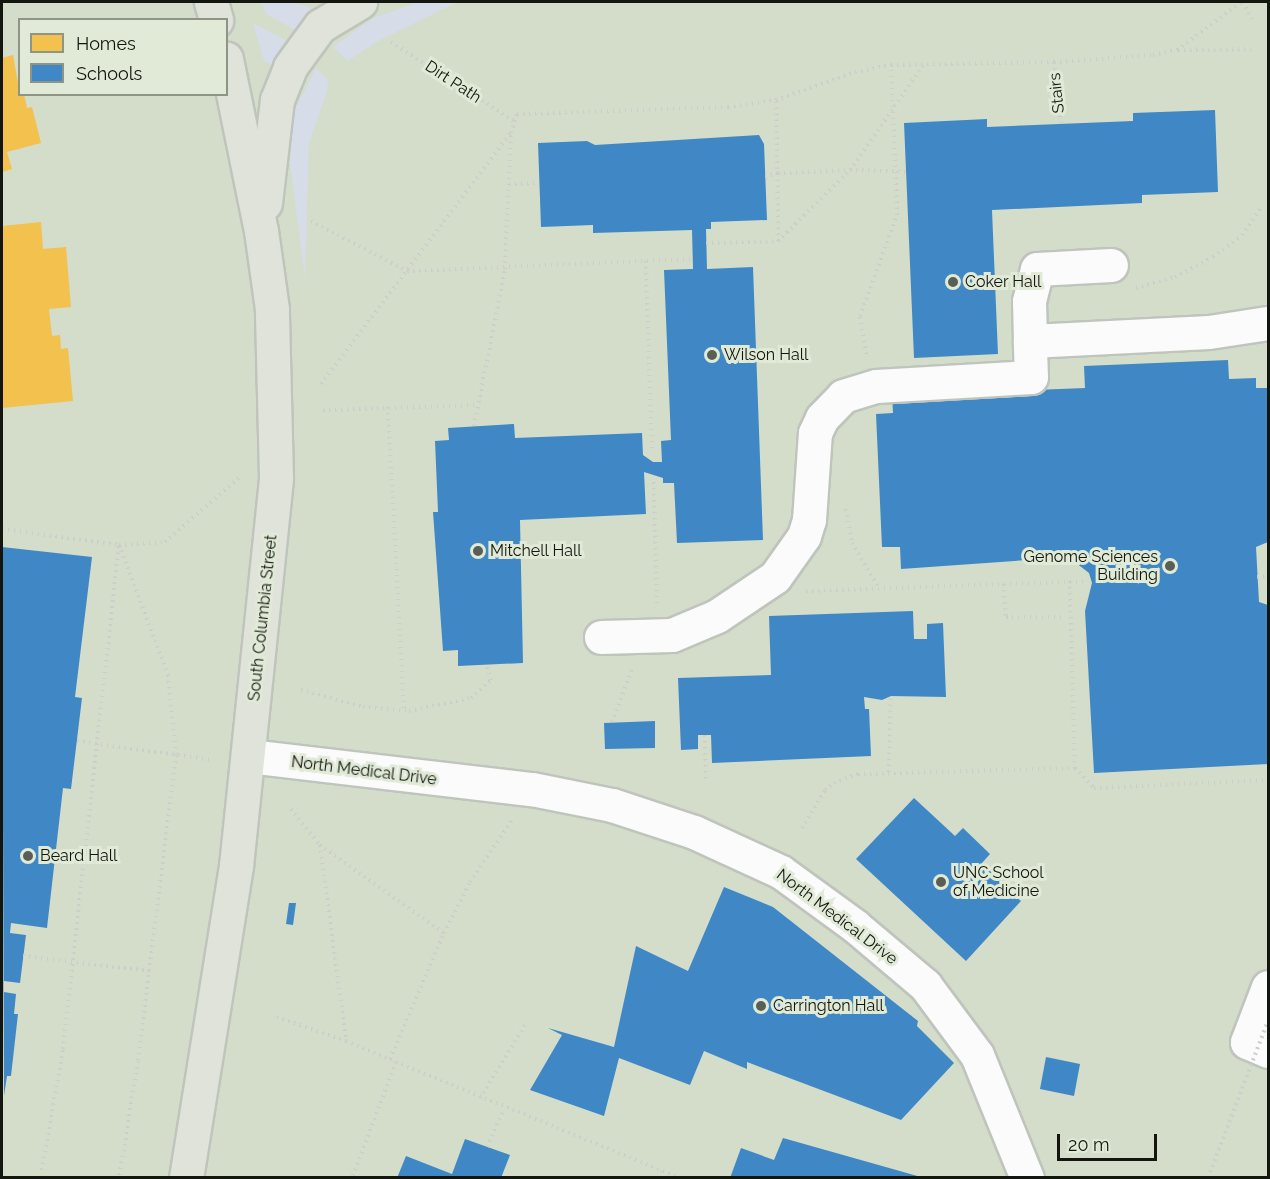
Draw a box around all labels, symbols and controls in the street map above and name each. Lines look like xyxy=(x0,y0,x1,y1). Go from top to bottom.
legend xyxy=(18,18,228,96)
text: Homes xyxy=(76,33,136,54)
street label: Dirt Path xyxy=(421,57,485,107)
text: Schools xyxy=(76,63,142,84)
street label: Stairs xyxy=(1045,72,1069,114)
place label: Coker Hall xyxy=(965,272,1042,292)
marker: Coker Hall xyxy=(946,275,960,289)
place label: Wilson Hall xyxy=(724,345,808,365)
marker: Wilson Hall xyxy=(705,348,719,362)
street label: South Columbia Street xyxy=(245,534,281,702)
place label: Mitchell Hall xyxy=(490,541,582,561)
marker: Mitchell Hall xyxy=(471,544,485,558)
place label: Genome Sciences Building xyxy=(1024,547,1158,585)
marker: Genome Sciences Building xyxy=(1163,559,1177,573)
street label: North Medical Drive xyxy=(290,753,438,789)
place label: Beard Hall xyxy=(40,846,117,866)
marker: Beard Hall xyxy=(21,849,35,863)
place label: UNC School of Medicine xyxy=(953,863,1044,901)
street label: North Medical Drive xyxy=(773,865,901,969)
marker: UNC School of Medicine xyxy=(934,875,948,889)
place label: Carrington Hall xyxy=(773,996,884,1016)
marker: Carrington Hall xyxy=(754,999,768,1013)
scale bar xyxy=(1060,1122,1160,1160)
text: 20 m xyxy=(1068,1134,1110,1155)

